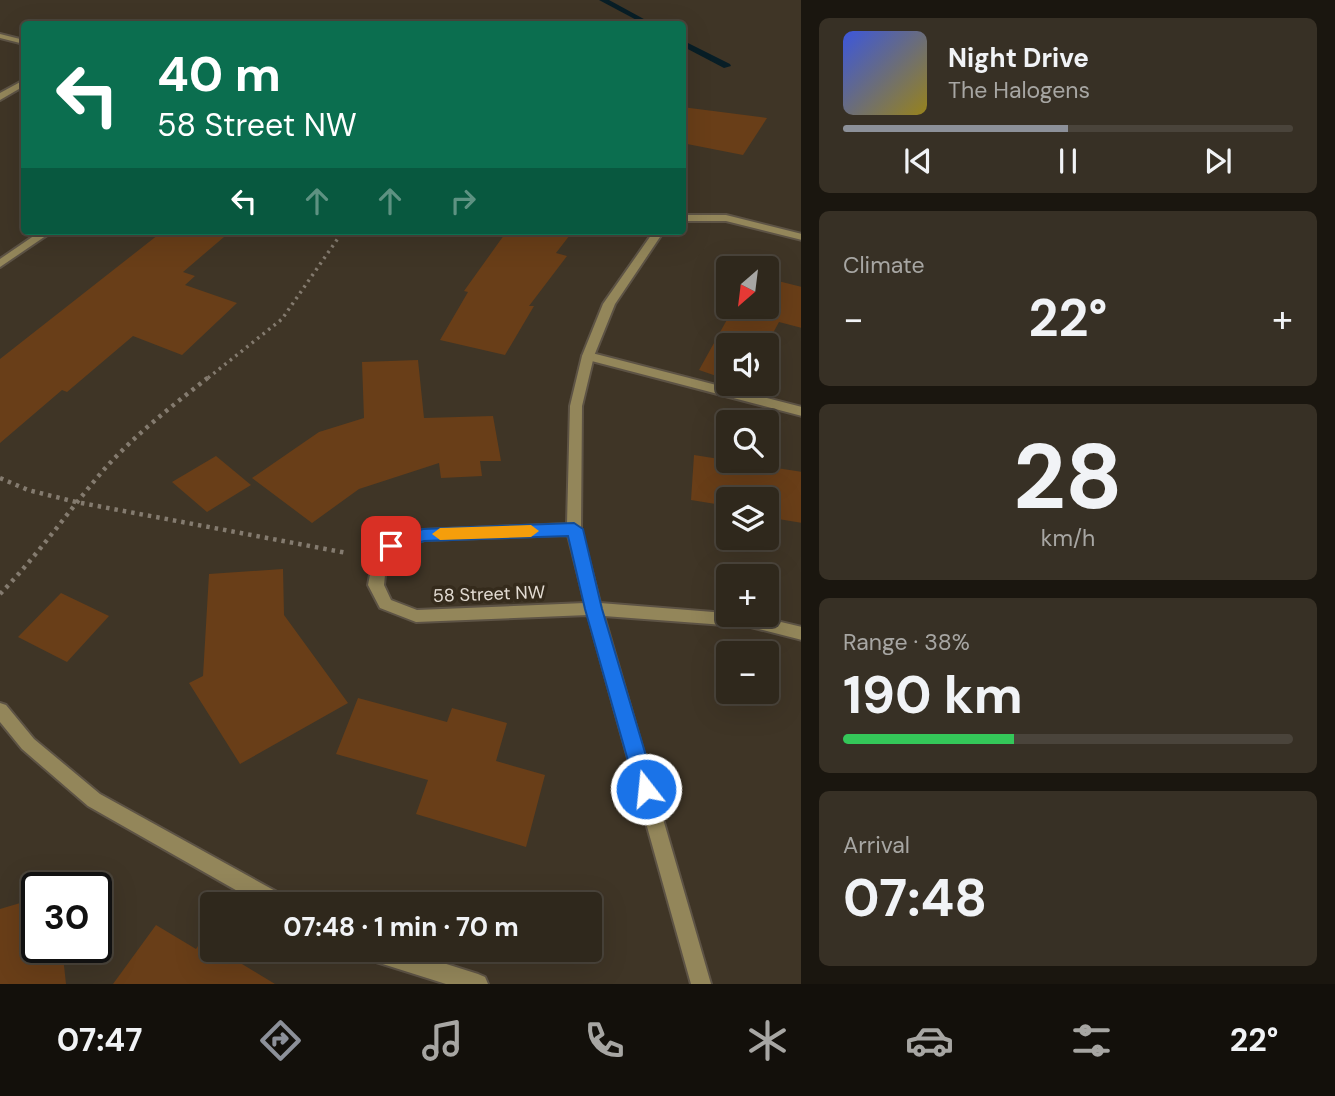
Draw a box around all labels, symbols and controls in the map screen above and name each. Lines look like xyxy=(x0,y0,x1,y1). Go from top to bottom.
text: Night Drive xyxy=(948,41,1089,75)
text: 40 m xyxy=(157,42,281,106)
icon: left xyxy=(42,49,133,140)
text: The Halogens xyxy=(948,75,1090,105)
text: 58 Street NW xyxy=(157,104,357,146)
icon: previous xyxy=(899,142,937,180)
icon: pause xyxy=(1049,142,1087,180)
icon: next xyxy=(1199,142,1237,180)
icon: left xyxy=(225,182,263,220)
icon: ahead xyxy=(298,182,336,220)
icon: ahead xyxy=(371,182,409,220)
icon: right xyxy=(444,182,482,220)
text: Climate xyxy=(843,250,925,280)
north arrow xyxy=(716,256,779,318)
map controls xyxy=(716,256,779,704)
text: 22° xyxy=(1029,284,1107,352)
text: − xyxy=(843,294,864,344)
text: + xyxy=(1272,294,1293,344)
button: sound xyxy=(716,333,779,396)
button: search xyxy=(716,410,779,473)
text: 28 xyxy=(1013,418,1123,536)
button: layers xyxy=(716,487,779,550)
pin xyxy=(361,516,421,576)
text: km/h xyxy=(1041,523,1095,553)
icon: arrive xyxy=(372,527,410,565)
button: + xyxy=(716,564,779,627)
street label: 58 Street NW xyxy=(432,580,546,608)
text: Range · 38% xyxy=(843,627,970,657)
button: − xyxy=(716,641,779,704)
text: 190 km xyxy=(843,661,1023,729)
position arrow xyxy=(609,752,683,826)
text: Arrival xyxy=(843,830,910,860)
text: 07:48 xyxy=(843,864,987,932)
speed limit sign: 30 xyxy=(21,872,112,963)
text: 07:48 · 1 min · 70 m xyxy=(283,910,519,944)
icon: directions xyxy=(256,1016,305,1065)
icon: music xyxy=(418,1016,467,1065)
icon: phone xyxy=(580,1016,629,1065)
icon: climate xyxy=(743,1016,792,1065)
icon: car xyxy=(905,1016,954,1065)
icon: filters xyxy=(1067,1016,1116,1065)
text: 07:47 xyxy=(57,1019,142,1061)
text: 22° xyxy=(1230,1019,1278,1061)

